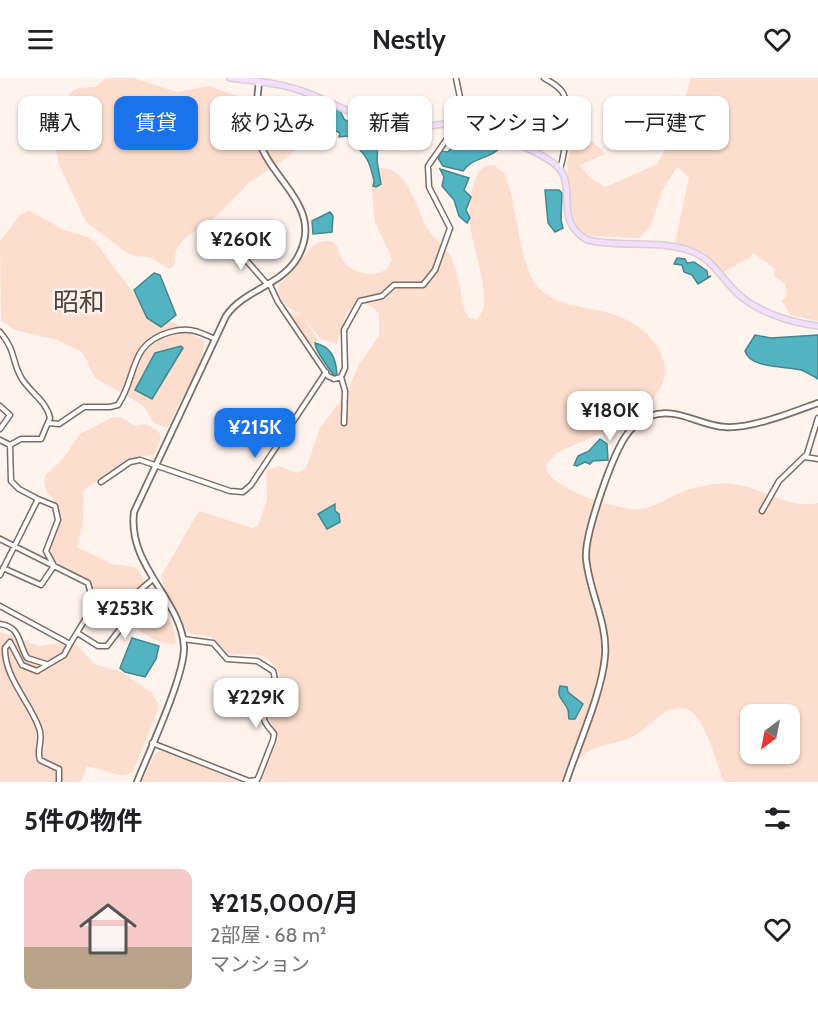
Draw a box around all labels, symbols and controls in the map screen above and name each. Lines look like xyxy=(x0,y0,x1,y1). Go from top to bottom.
icon: menu xyxy=(24,23,57,56)
text: Nestly xyxy=(372,23,446,56)
icon: heart xyxy=(761,23,794,56)
chip: 購入 xyxy=(18,96,102,150)
chip: 賃貸 xyxy=(114,96,198,150)
chip: 絞り込み xyxy=(210,96,336,150)
chip: 新着 xyxy=(348,96,432,150)
chip: マンション xyxy=(444,96,591,150)
chip: 一戸建て xyxy=(603,96,729,150)
pin: ¥260K xyxy=(199,220,283,271)
text: ¥260K xyxy=(211,227,271,251)
district label: 昭和 xyxy=(53,286,105,318)
pin: ¥180K xyxy=(568,391,652,442)
text: ¥180K xyxy=(581,398,639,422)
pin: ¥215K xyxy=(213,408,297,459)
text: ¥215K xyxy=(228,415,282,439)
pin: ¥253K xyxy=(83,589,167,640)
text: ¥253K xyxy=(97,596,153,620)
pin: ¥229K xyxy=(214,678,298,729)
text: ¥229K xyxy=(227,685,285,709)
north arrow xyxy=(740,704,800,764)
map controls xyxy=(740,704,800,764)
icon: filters xyxy=(761,802,794,835)
text: 5件の物件 xyxy=(24,805,142,837)
text: ¥215,000/月 xyxy=(210,887,359,919)
icon: home xyxy=(72,893,144,965)
icon: heart xyxy=(761,913,794,946)
text: 2部屋 · 68 m² xyxy=(210,923,326,947)
text: マンション xyxy=(210,952,310,976)

